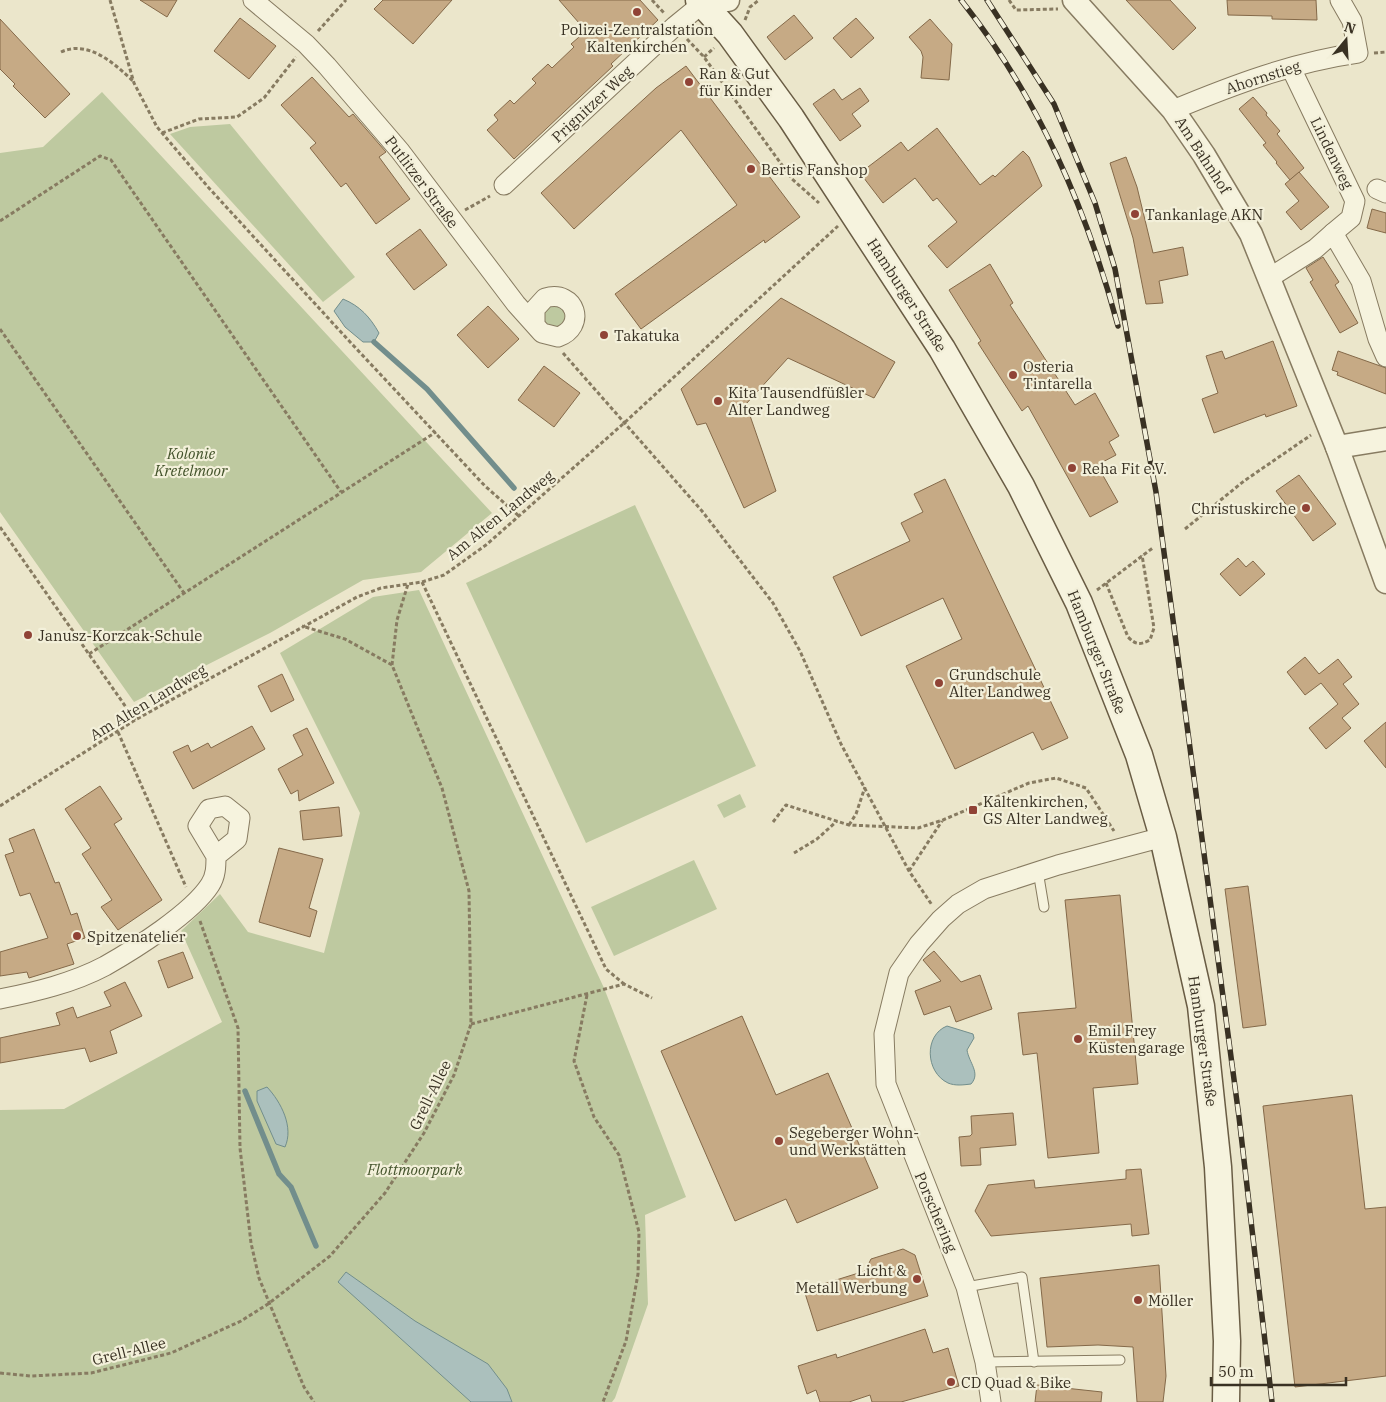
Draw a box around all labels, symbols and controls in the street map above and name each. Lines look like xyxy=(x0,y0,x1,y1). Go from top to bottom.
marker: Polizei-Zentralstation Kaltenkirchen xyxy=(631,6,643,18)
north arrow xyxy=(1321,15,1371,65)
text: N xyxy=(1342,17,1358,38)
place label: Polizei-Zentralstation Kaltenkirchen xyxy=(561,20,714,56)
street label: Ahornstieg xyxy=(1223,56,1303,98)
street label: Prignitzer Weg xyxy=(547,62,637,146)
place label: Ran & Gut für Kinder xyxy=(699,64,773,100)
marker: Ran & Gut für Kinder xyxy=(683,76,695,88)
street label: Am Bahnhof xyxy=(1171,113,1235,198)
street label: Lindenweg xyxy=(1306,114,1358,192)
street label: Putlitzer Straße xyxy=(381,132,463,232)
place label: Bertis Fanshop xyxy=(761,160,868,179)
marker: Bertis Fanshop xyxy=(745,163,757,175)
place label: Tankanlage AKN xyxy=(1145,205,1263,224)
marker: Tankanlage AKN xyxy=(1129,208,1141,220)
street label: Hamburger Straße xyxy=(863,234,951,356)
place label: Takatuka xyxy=(614,326,680,345)
marker: Takatuka xyxy=(598,329,610,341)
place label: Osteria Tintarella xyxy=(1023,357,1092,393)
marker: Osteria Tintarella xyxy=(1007,369,1019,381)
place label: Kita Tausendfüßler Alter Landweg xyxy=(728,383,865,419)
marker: Kita Tausendfüßler Alter Landweg xyxy=(712,395,724,407)
park label: Kolonie Kretelmoor xyxy=(153,444,228,480)
place label: Reha Fit e.V. xyxy=(1082,459,1167,478)
marker: Reha Fit e.V. xyxy=(1066,462,1078,474)
street label: Am Alten Landweg xyxy=(442,466,558,564)
place label: Christuskirche xyxy=(1191,499,1296,518)
marker: Christuskirche xyxy=(1300,502,1312,514)
street label: Hamburger Straße xyxy=(1063,587,1131,717)
place label: Janusz-Korzcak-Schule xyxy=(38,626,202,645)
marker: Janusz-Korzcak-Schule xyxy=(22,629,34,641)
street label: Am Alten Landweg xyxy=(86,660,210,744)
place label: Grundschule Alter Landweg xyxy=(949,665,1051,701)
marker: Grundschule Alter Landweg xyxy=(933,677,945,689)
place label: Kaltenkirchen, GS Alter Landweg xyxy=(983,792,1108,828)
marker: Kaltenkirchen, GS Alter Landweg xyxy=(967,804,979,816)
place label: Spitzenatelier xyxy=(87,927,186,946)
marker: Spitzenatelier xyxy=(71,930,83,942)
street label: Hamburger Straße xyxy=(1184,974,1222,1108)
place label: Emil Frey Küstengarage xyxy=(1088,1021,1185,1057)
marker: Emil Frey Küstengarage xyxy=(1072,1033,1084,1045)
street label: Grell-Allee xyxy=(405,1057,455,1133)
place label: Segeberger Wohn- und Werkstätten xyxy=(789,1123,919,1159)
marker: Segeberger Wohn- und Werkstätten xyxy=(773,1135,785,1147)
park label: Flottmoorpark xyxy=(366,1160,463,1179)
street label: Porschering xyxy=(910,1169,962,1255)
place label: Licht & Metall Werbung xyxy=(795,1261,907,1297)
marker: Licht & Metall Werbung xyxy=(911,1273,923,1285)
place label: Möller xyxy=(1148,1291,1194,1310)
marker: Möller xyxy=(1132,1294,1144,1306)
street label: Grell-Allee xyxy=(90,1333,168,1369)
scale bar xyxy=(1211,1354,1346,1386)
text: 50 m xyxy=(1218,1362,1254,1381)
place label: CD Quad & Bike xyxy=(961,1373,1071,1392)
marker: CD Quad & Bike xyxy=(945,1376,957,1388)

